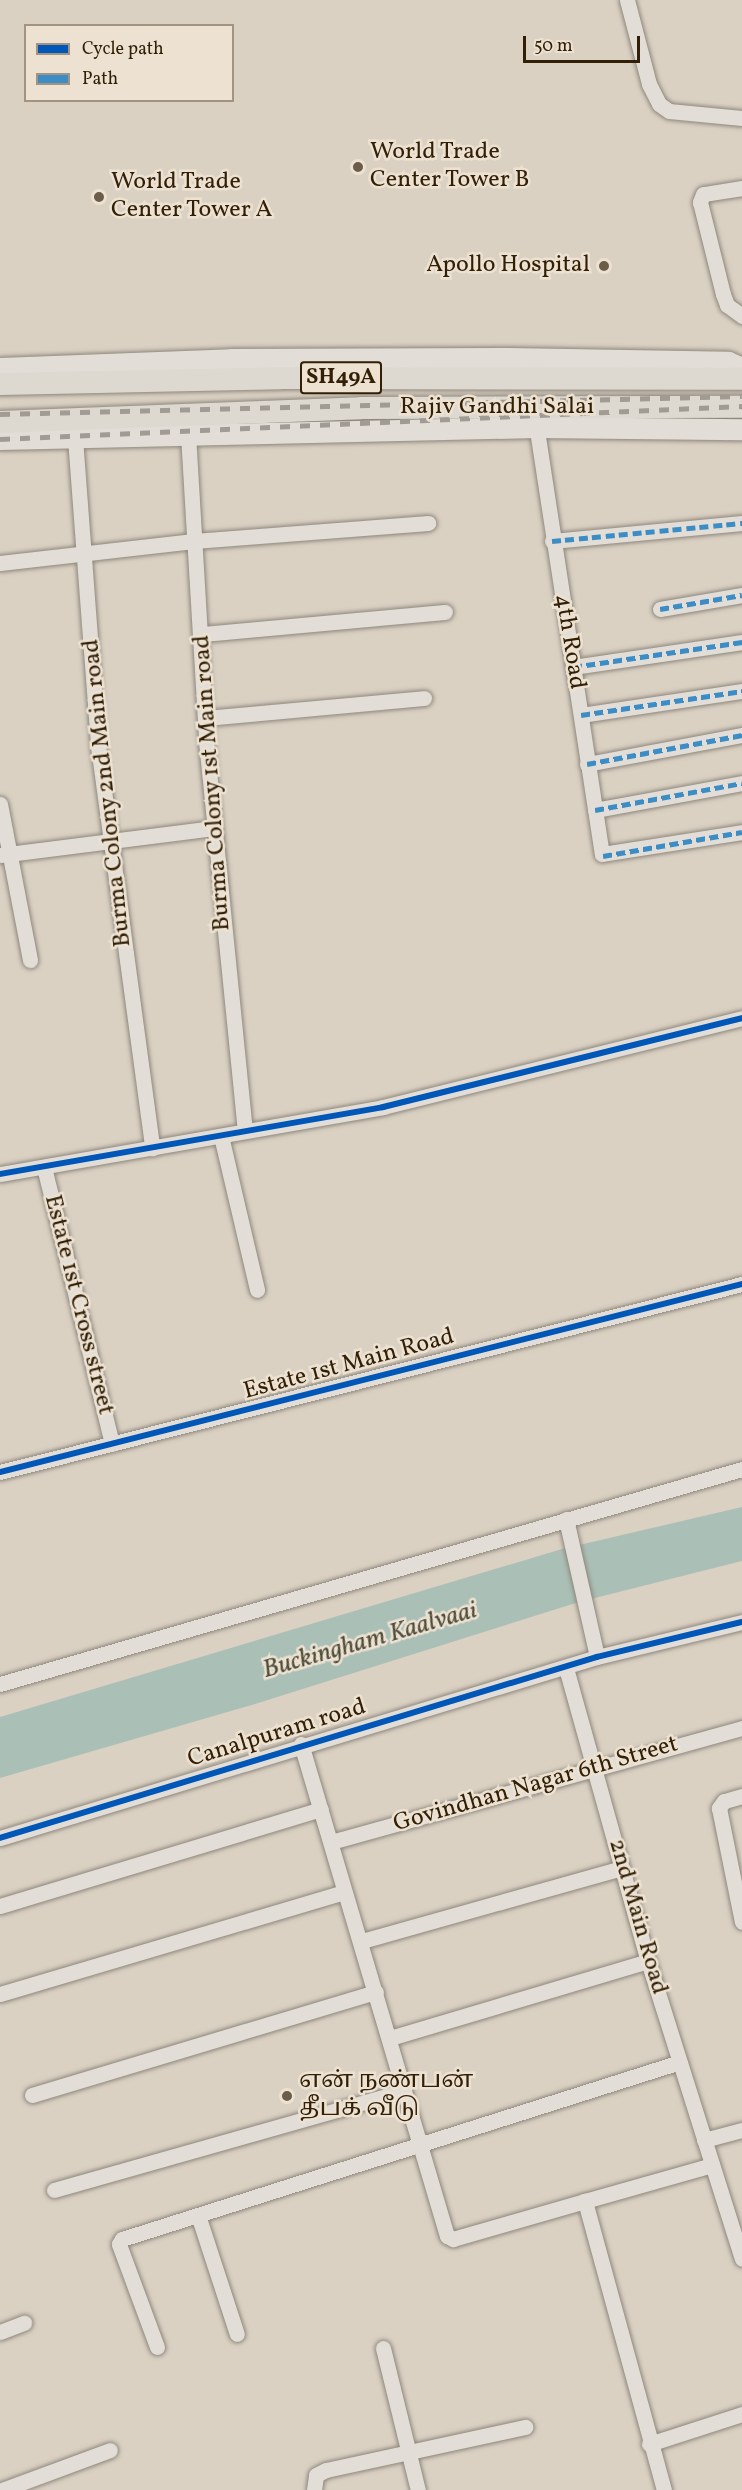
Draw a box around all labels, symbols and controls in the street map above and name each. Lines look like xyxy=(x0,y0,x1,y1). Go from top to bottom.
legend xyxy=(24,24,234,102)
scale bar xyxy=(526,24,643,62)
text: 50 m xyxy=(534,34,573,59)
text: Cycle path xyxy=(82,37,164,62)
text: Path xyxy=(82,67,118,92)
place label: World Trade Center Tower B xyxy=(370,139,530,195)
marker: World Trade Center Tower B xyxy=(351,160,365,174)
place label: World Trade Center Tower A xyxy=(111,169,273,225)
marker: World Trade Center Tower A xyxy=(92,190,106,204)
place label: Apollo Hospital xyxy=(426,252,590,280)
marker: Apollo Hospital xyxy=(595,257,613,275)
road number: SH49A xyxy=(299,359,383,397)
street label: Rajiv Gandhi Salai xyxy=(399,394,595,422)
street label: 4th Road xyxy=(547,592,591,692)
street label: Burma Colony 1st Main road xyxy=(188,634,238,932)
street label: Burma Colony 2nd Main road xyxy=(77,637,139,949)
street label: Estate 1st Cross street xyxy=(37,1192,119,1418)
street label: Estate 1st Main Road xyxy=(241,1323,457,1407)
water label: Buckingham Kaalvaai xyxy=(259,1595,481,1687)
street label: Canalpuram road xyxy=(184,1693,370,1775)
street label: Govindhan Nagar 6th Street xyxy=(390,1731,682,1839)
street label: 2nd Main Road xyxy=(601,1836,673,1998)
place label: என் நண்பன் தீபக் வீடு xyxy=(299,2068,473,2124)
marker: என் நண்பன் தீபக் வீடு xyxy=(280,2089,294,2103)

